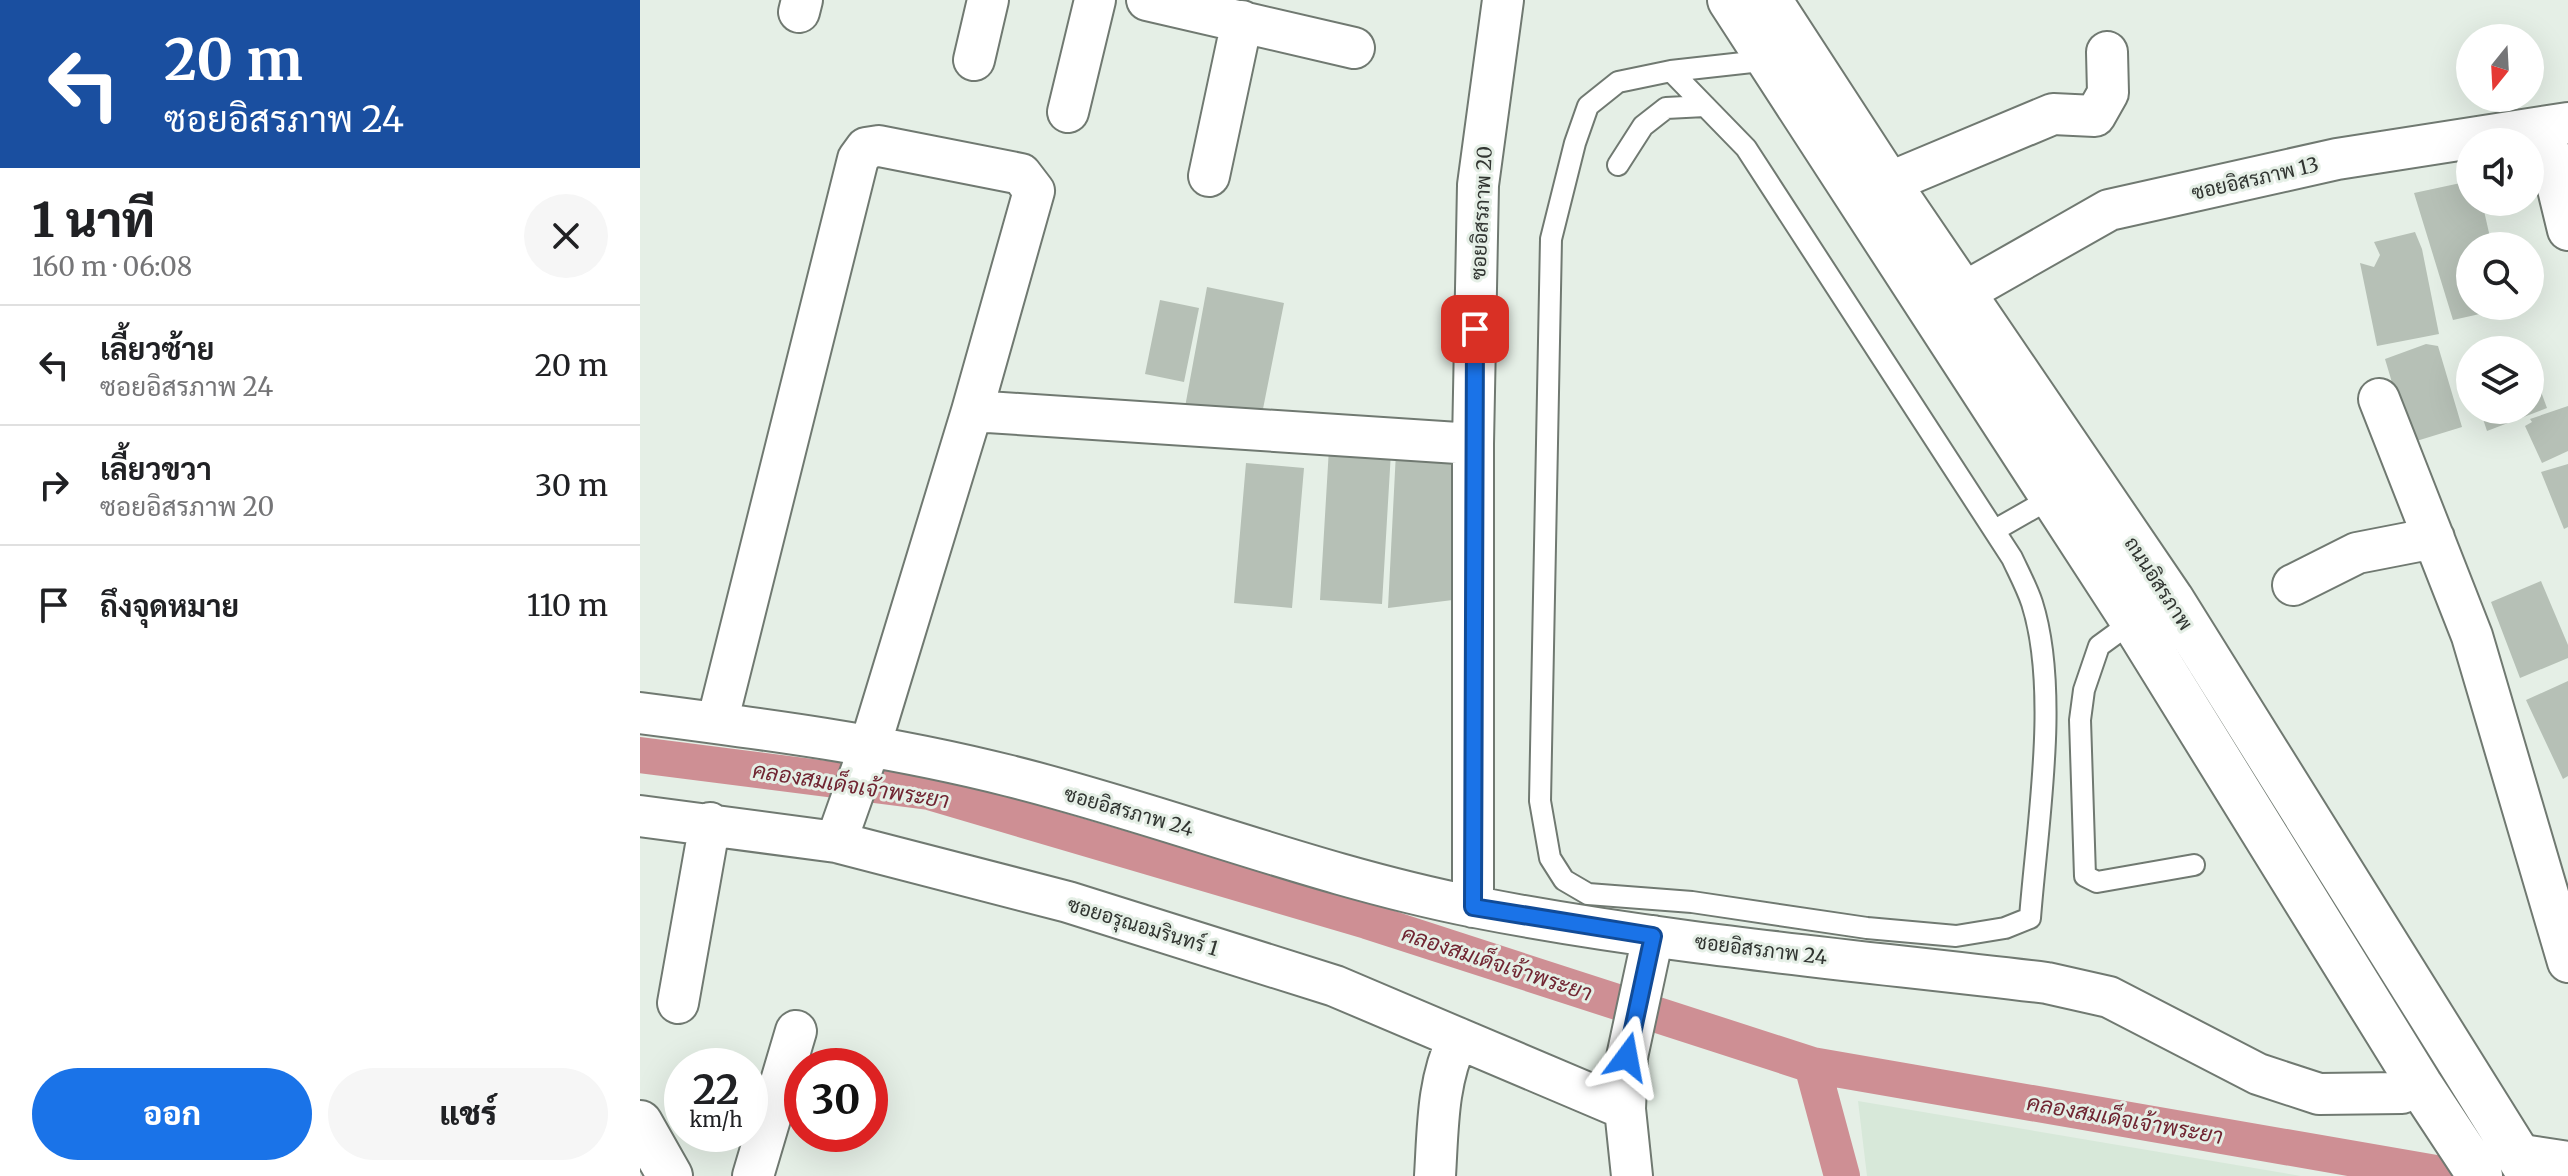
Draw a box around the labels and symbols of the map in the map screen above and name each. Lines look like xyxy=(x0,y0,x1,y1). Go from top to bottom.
north arrow xyxy=(2456,24,2544,112)
street label: ซอยอิสรภาพ 20 xyxy=(1465,145,1497,281)
street label: ซอยอิสรภาพ 13 xyxy=(2189,151,2321,205)
pin xyxy=(1441,295,1509,363)
street label: ถนนอิสรภาพ xyxy=(2120,532,2198,634)
water label: คลองสมเด็จเจ้าพระยา xyxy=(751,755,951,814)
street label: ซอยอิสรภาพ 24 xyxy=(1061,781,1197,841)
street label: ซอยอรุณอมรินทร์ 1 xyxy=(1064,890,1222,963)
water label: คลองสมเด็จเจ้าพระยา xyxy=(1398,918,1596,1007)
street label: ซอยอิสรภาพ 24 xyxy=(1693,928,1829,970)
position arrow xyxy=(1585,1015,1669,1099)
speed limit sign: 30 xyxy=(784,1048,888,1152)
water label: คลองสมเด็จเจ้าพระยา xyxy=(2025,1087,2225,1150)

